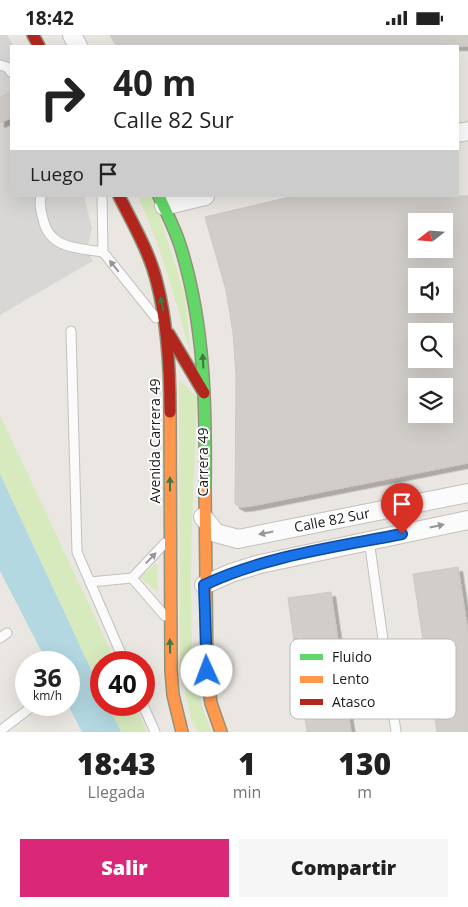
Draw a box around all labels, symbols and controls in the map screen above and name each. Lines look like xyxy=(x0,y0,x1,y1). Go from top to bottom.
text: 18:42 xyxy=(25,5,74,31)
text: 40 m xyxy=(113,59,196,106)
icon: right xyxy=(30,65,95,130)
text: Calle 82 Sur xyxy=(113,104,234,134)
icon: arrive xyxy=(94,160,122,188)
text: Luego xyxy=(30,161,84,187)
north arrow xyxy=(408,213,452,257)
map controls xyxy=(408,213,453,423)
one-way arrow xyxy=(109,260,120,273)
button: sound xyxy=(408,268,453,313)
one-way arrow xyxy=(158,296,166,312)
button: search xyxy=(408,323,453,368)
one-way arrow xyxy=(198,353,206,369)
button: layers xyxy=(408,378,453,423)
street label: Avenida Carrera 49 xyxy=(145,379,164,503)
street label: Carrera 49 xyxy=(193,427,212,497)
one-way arrow xyxy=(166,475,174,491)
pin xyxy=(381,483,423,534)
icon: arrive xyxy=(388,490,416,518)
street label: Calle 82 Sur xyxy=(292,503,372,536)
one-way arrow xyxy=(429,522,445,530)
one-way arrow xyxy=(258,529,273,537)
one-way arrow xyxy=(145,552,157,564)
one-way arrow xyxy=(166,638,174,654)
legend xyxy=(290,639,456,719)
position arrow xyxy=(180,644,232,696)
text: Fluido xyxy=(332,647,372,666)
speed limit sign: 40 xyxy=(90,651,155,716)
text: 36 xyxy=(33,660,62,694)
text: Lento xyxy=(332,669,369,688)
text: km/h xyxy=(33,687,62,704)
text: Atasco xyxy=(332,692,375,711)
text: 18:43 xyxy=(77,743,156,784)
text: 1 xyxy=(238,743,256,784)
text: 130 xyxy=(338,743,391,784)
text: Llegada xyxy=(88,781,145,803)
text: min xyxy=(233,781,261,803)
text: m xyxy=(357,781,372,803)
button: Salir xyxy=(20,839,229,897)
button: Compartir xyxy=(239,839,448,897)

